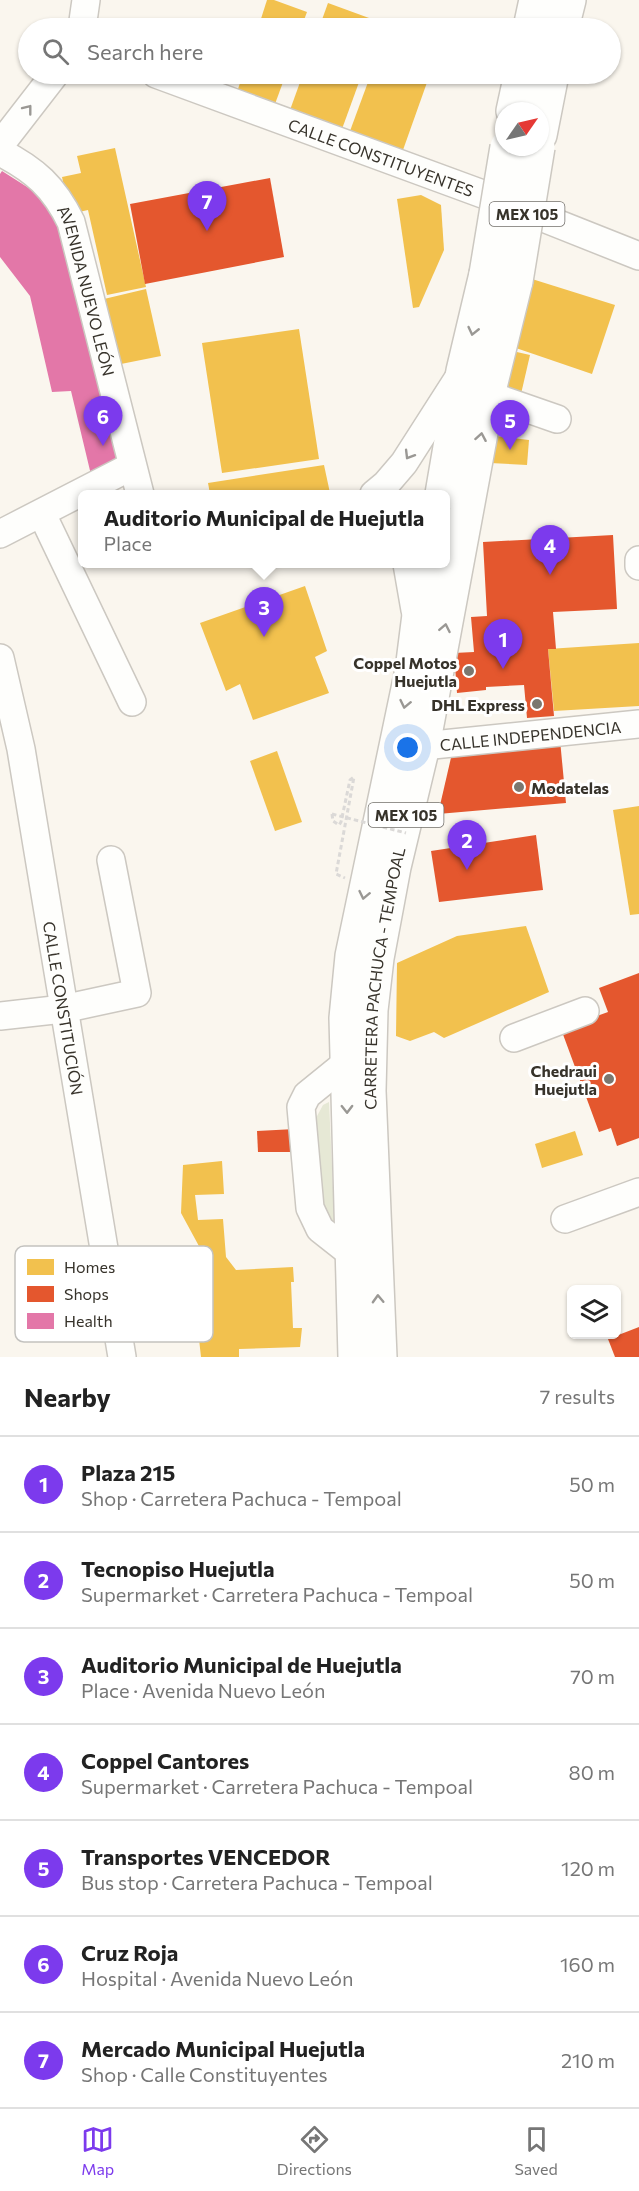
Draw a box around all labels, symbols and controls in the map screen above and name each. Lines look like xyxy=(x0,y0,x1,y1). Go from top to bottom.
search box xyxy=(18,18,621,84)
icon: search xyxy=(39,35,72,68)
text: Search here xyxy=(87,38,203,65)
north arrow xyxy=(495,102,549,156)
one-way arrow xyxy=(20,105,31,116)
street label: CALLE CONSTITUYENTES xyxy=(286,114,477,200)
pin: 7 xyxy=(188,182,226,231)
street label: AVENIDA NUEVO LEÓN xyxy=(54,201,119,378)
road number: MEX 105 xyxy=(490,202,564,226)
one-way arrow xyxy=(467,326,480,336)
pin: 6 xyxy=(84,396,122,446)
pin: 5 xyxy=(490,400,530,450)
one-way arrow xyxy=(474,432,487,442)
one-way arrow xyxy=(404,449,416,459)
popup xyxy=(78,490,450,568)
text: Auditorio Municipal de Huejutla xyxy=(104,504,424,531)
pin: 4 xyxy=(530,526,570,575)
text: Place xyxy=(104,531,152,555)
pin: 3 xyxy=(244,588,284,637)
pin: 1 xyxy=(484,620,522,669)
one-way arrow xyxy=(438,624,451,634)
place label: Coppel Motos Huejutla xyxy=(353,653,457,690)
marker: Coppel Motos Huejutla xyxy=(462,664,476,678)
place label: DHL Express xyxy=(431,695,525,714)
marker: DHL Express xyxy=(530,697,544,711)
one-way arrow xyxy=(399,699,412,709)
street label: CALLE INDEPENDENCIA xyxy=(439,716,622,754)
your location xyxy=(393,733,422,762)
place label: Modatelas xyxy=(531,778,609,797)
marker: Modatelas xyxy=(512,780,526,794)
road number: MEX 105 xyxy=(368,803,444,827)
pin: 2 xyxy=(448,820,486,870)
street label: CARRETERA PACHUCA - TEMPOAL xyxy=(359,845,408,1110)
one-way arrow xyxy=(358,889,371,899)
street label: CALLE CONSTITUCIÓN xyxy=(40,920,88,1096)
place label: Chedraui Huejutla xyxy=(531,1061,597,1098)
marker: Chedraui Huejutla xyxy=(602,1072,616,1086)
one-way arrow xyxy=(341,1105,354,1114)
legend xyxy=(15,1246,213,1342)
text: Homes xyxy=(64,1257,115,1276)
text: Shops xyxy=(64,1284,109,1303)
map controls xyxy=(567,1285,621,1339)
button: layers xyxy=(567,1285,621,1339)
one-way arrow xyxy=(371,1294,384,1303)
text: Health xyxy=(64,1311,113,1330)
text: Nearby xyxy=(24,1381,111,1412)
text: 7 results xyxy=(540,1384,615,1408)
text: Plaza 215 xyxy=(81,1459,175,1486)
text: 1 xyxy=(39,1472,48,1496)
text: 50 m xyxy=(569,1472,615,1496)
text: Shop · Carretera Pachuca - Tempoal xyxy=(81,1486,402,1510)
text: Tecnopiso Huejutla xyxy=(81,1555,275,1582)
text: 2 xyxy=(38,1568,49,1592)
text: 50 m xyxy=(569,1568,615,1592)
text: Supermarket · Carretera Pachuca - Tempoal xyxy=(81,1582,473,1606)
text: Auditorio Municipal de Huejutla xyxy=(81,1651,402,1678)
text: 3 xyxy=(38,1664,49,1688)
text: 70 m xyxy=(570,1664,615,1688)
text: Place · Avenida Nuevo León xyxy=(81,1678,325,1702)
text: Coppel Cantores xyxy=(81,1747,249,1774)
text: 4 xyxy=(37,1760,50,1784)
text: 80 m xyxy=(569,1760,615,1784)
text: Supermarket · Carretera Pachuca - Tempoal xyxy=(81,1774,473,1798)
text: Transportes VENCEDOR xyxy=(81,1843,330,1870)
text: 5 xyxy=(38,1856,49,1880)
text: 120 m xyxy=(561,1856,615,1880)
text: Bus stop · Carretera Pachuca - Tempoal xyxy=(81,1870,433,1894)
text: Cruz Roja xyxy=(81,1939,178,1966)
text: 6 xyxy=(37,1952,50,1976)
text: 160 m xyxy=(560,1952,615,1976)
text: Hospital · Avenida Nuevo León xyxy=(81,1966,354,1990)
text: Mercado Municipal Huejutla xyxy=(81,2035,365,2062)
text: 7 xyxy=(38,2048,49,2072)
text: 210 m xyxy=(561,2048,615,2072)
text: Shop · Calle Constituyentes xyxy=(81,2062,328,2086)
tab: Map xyxy=(81,2123,114,2178)
tab: Directions xyxy=(277,2123,352,2178)
tab: Saved xyxy=(514,2123,558,2178)

